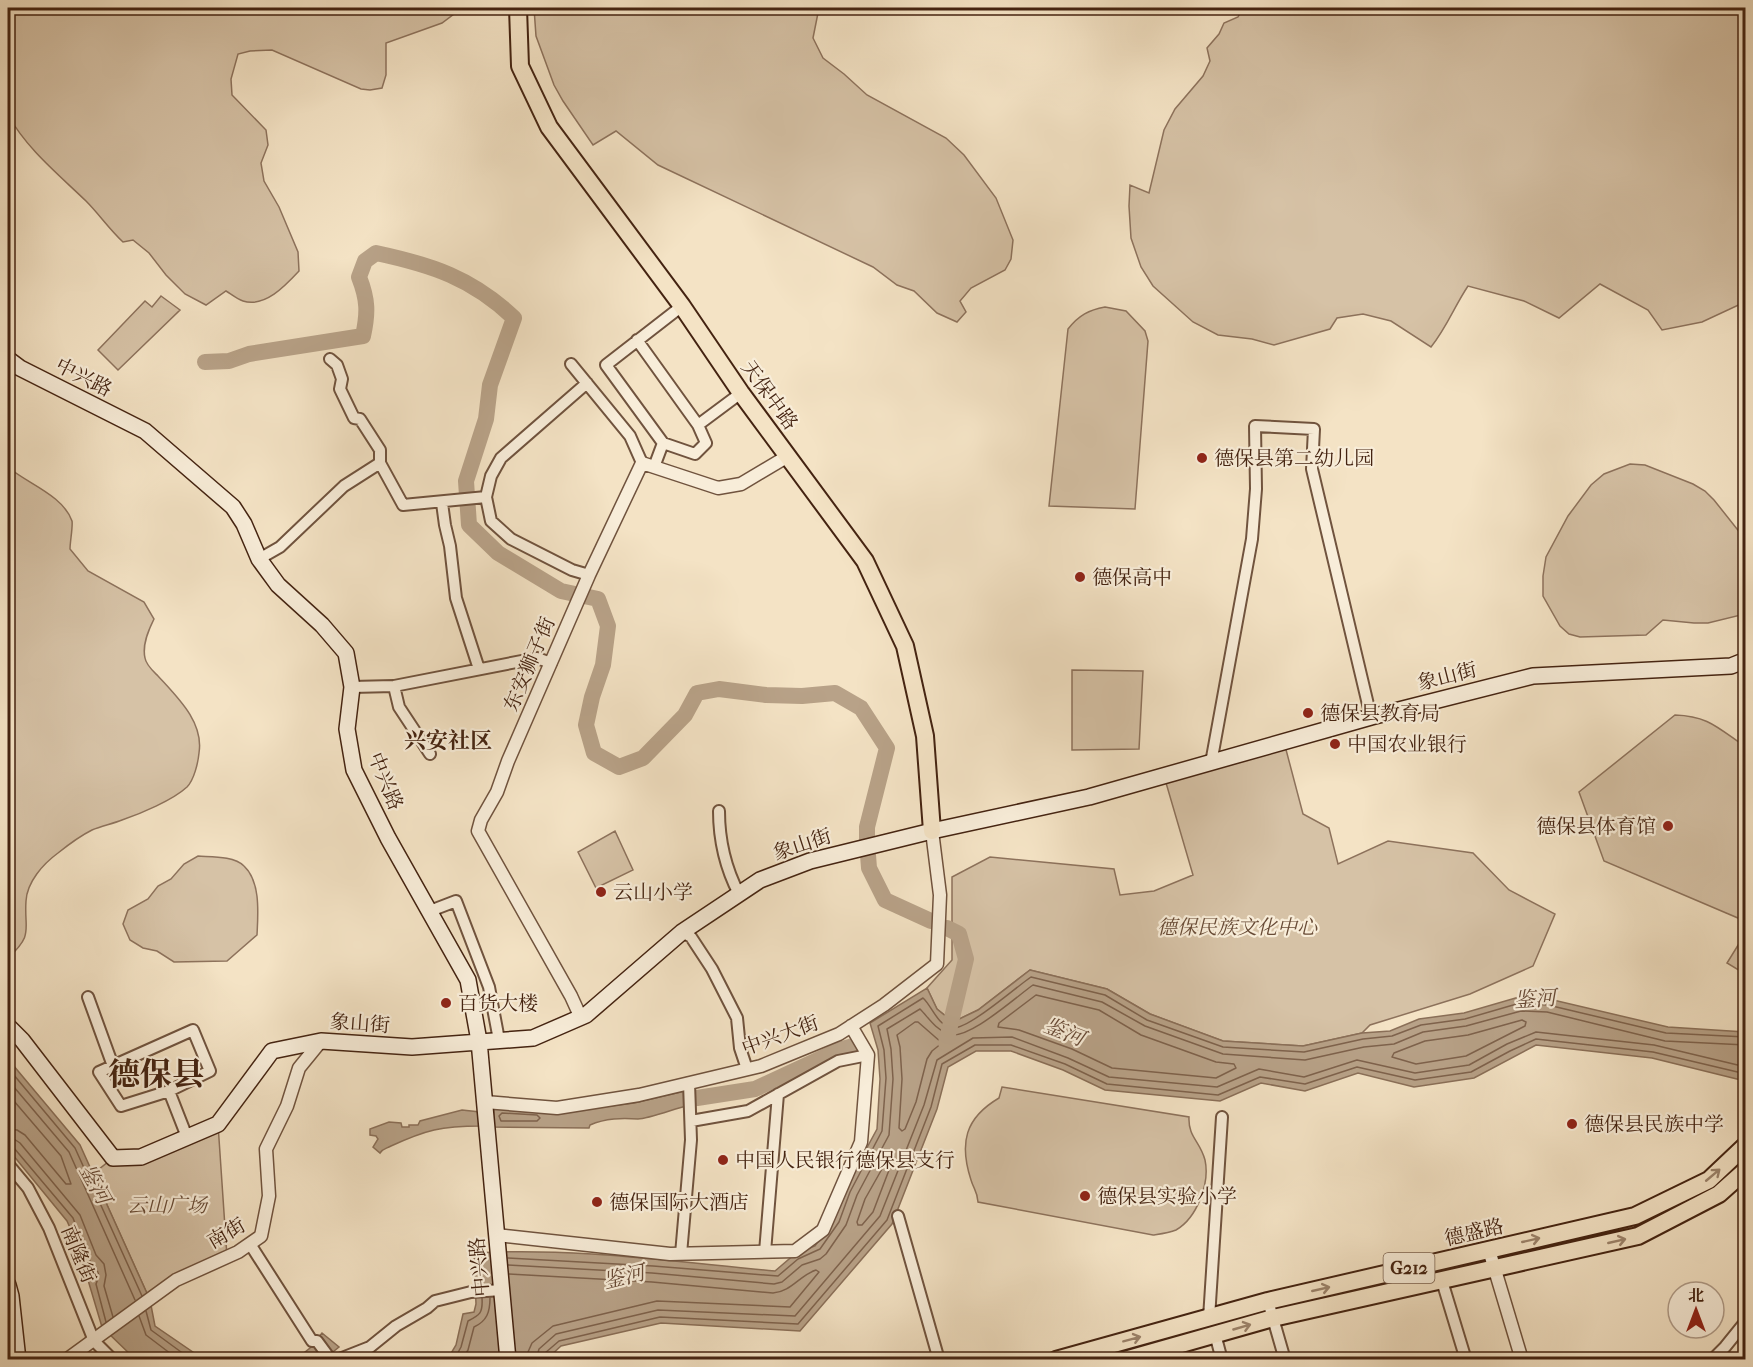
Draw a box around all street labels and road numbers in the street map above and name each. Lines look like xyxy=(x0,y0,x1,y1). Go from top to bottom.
street label: 中兴路 xyxy=(52,354,116,401)
street label: 天保中路 xyxy=(737,356,802,434)
street label: 东安狮子街 xyxy=(499,614,560,715)
street label: 象山街 xyxy=(1415,658,1479,695)
street label: 中兴路 xyxy=(364,749,407,813)
street label: 象山街 xyxy=(770,824,834,865)
street label: 象山街 xyxy=(329,1010,391,1037)
street label: 中兴大街 xyxy=(739,1011,822,1060)
street label: 南街 xyxy=(203,1213,249,1253)
street label: 德盛路 xyxy=(1442,1215,1506,1250)
street label: 南隆街 xyxy=(57,1222,100,1286)
street label: 中兴路 xyxy=(465,1236,494,1298)
road number: G212 xyxy=(1384,1253,1434,1283)

